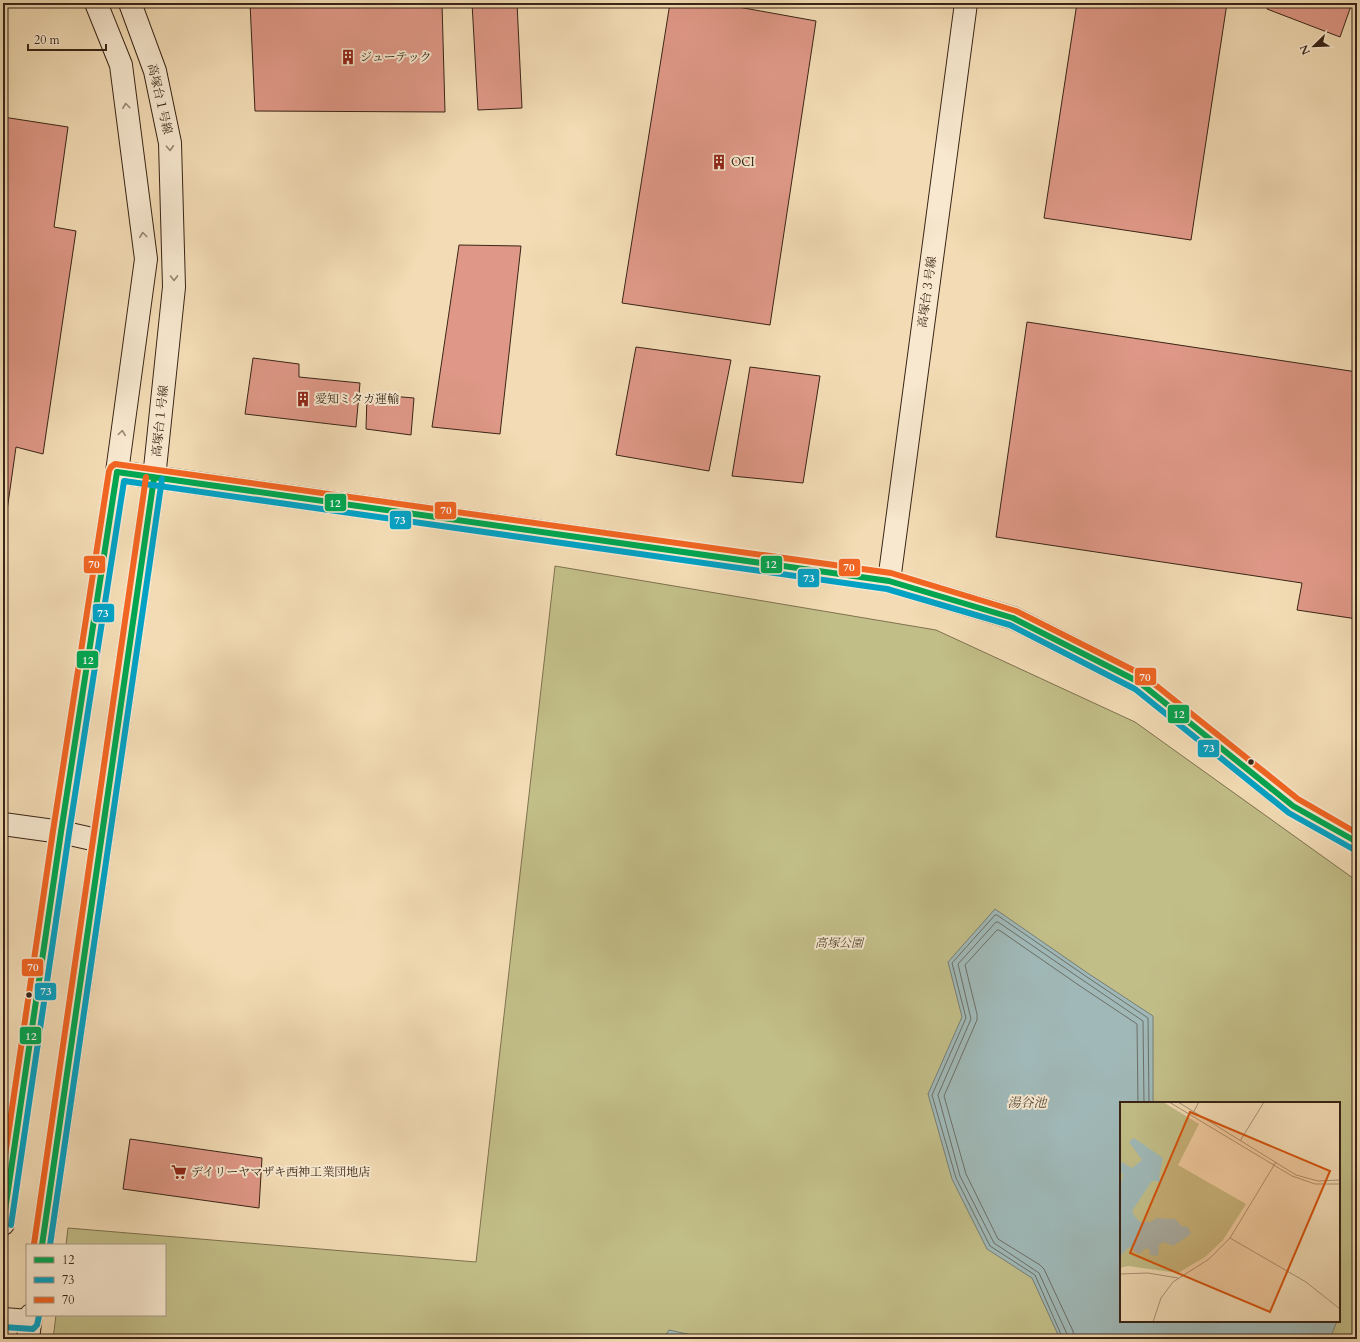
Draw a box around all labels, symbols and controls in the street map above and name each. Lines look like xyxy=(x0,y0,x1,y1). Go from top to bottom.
scale bar xyxy=(28,26,106,52)
north arrow xyxy=(1294,26,1334,66)
text: 20 m xyxy=(34,32,61,48)
text: N xyxy=(1296,42,1314,57)
building icon: ジューテック xyxy=(339,48,357,66)
place label: ジューテック xyxy=(360,49,432,65)
street label: 高塚台１号線 xyxy=(144,62,176,136)
one-way arrow xyxy=(122,103,131,109)
one-way arrow xyxy=(166,145,175,151)
building icon: OCI xyxy=(710,153,728,171)
place label: OCI xyxy=(731,154,755,170)
one-way arrow xyxy=(139,232,148,238)
street label: 高塚台３号線 xyxy=(914,255,940,329)
one-way arrow xyxy=(170,275,178,281)
street label: 高塚台１号線 xyxy=(148,384,172,458)
building icon: 愛知ミタカ運輸 xyxy=(294,390,312,408)
place label: 愛知ミタカ運輸 xyxy=(315,391,399,407)
one-way arrow xyxy=(117,430,126,436)
line badge: 12 xyxy=(324,493,347,512)
text: 12 xyxy=(329,496,341,511)
line badge: 70 xyxy=(434,501,457,520)
text: 70 xyxy=(440,503,452,518)
line badge: 73 xyxy=(389,510,412,530)
text: 73 xyxy=(394,513,406,528)
line badge: 70 xyxy=(83,555,106,574)
line badge: 12 xyxy=(760,555,783,574)
text: 70 xyxy=(88,557,100,572)
text: 12 xyxy=(765,557,777,572)
line badge: 70 xyxy=(838,558,861,577)
text: 70 xyxy=(843,560,855,575)
line badge: 73 xyxy=(797,568,820,588)
text: 73 xyxy=(803,571,815,586)
line badge: 73 xyxy=(92,603,115,623)
text: 73 xyxy=(97,606,109,621)
line badge: 12 xyxy=(76,650,99,669)
text: 12 xyxy=(82,653,94,668)
line badge: 70 xyxy=(1134,667,1157,686)
text: 70 xyxy=(1139,670,1151,685)
line badge: 12 xyxy=(1167,704,1190,724)
text: 12 xyxy=(1173,707,1185,722)
line badge: 73 xyxy=(1197,739,1220,758)
text: 73 xyxy=(1203,741,1215,756)
unlabelled marker xyxy=(1246,757,1256,767)
park label: 高塚公園 xyxy=(815,935,865,951)
line badge: 70 xyxy=(21,958,44,977)
text: 70 xyxy=(27,960,39,975)
line badge: 73 xyxy=(34,982,57,1001)
text: 73 xyxy=(40,984,52,999)
unlabelled marker xyxy=(24,990,34,1000)
line badge: 12 xyxy=(19,1026,42,1045)
text: 12 xyxy=(25,1029,37,1044)
water label: 湯谷池 xyxy=(1007,1094,1048,1112)
inset map xyxy=(1120,1102,1340,1322)
supermarket icon: デイリーヤマザキ西神工業団地店 xyxy=(170,1163,188,1181)
place label: デイリーヤマザキ西神工業団地店 xyxy=(191,1164,370,1180)
legend xyxy=(26,1244,166,1316)
text: 12 xyxy=(62,1252,74,1268)
text: 73 xyxy=(62,1272,74,1288)
text: 70 xyxy=(62,1292,74,1308)

